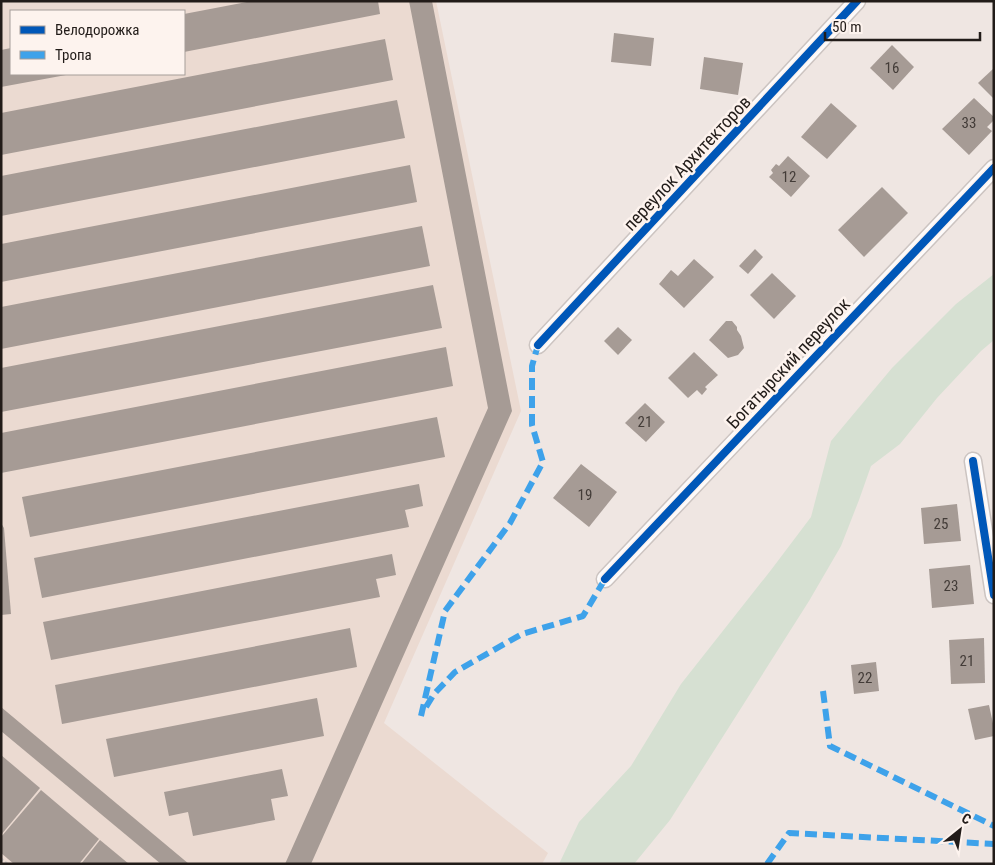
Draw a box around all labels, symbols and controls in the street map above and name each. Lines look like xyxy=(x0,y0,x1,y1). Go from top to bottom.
legend xyxy=(10,10,185,75)
scale bar xyxy=(825,10,980,42)
text: 50 m xyxy=(832,18,862,36)
text: Велодорожка xyxy=(55,21,140,39)
text: Тропа xyxy=(55,46,92,64)
house number: 16 xyxy=(885,59,899,77)
street label: переулок Архитекторов xyxy=(619,91,755,235)
house number: 33 xyxy=(962,114,976,132)
house number: 12 xyxy=(782,168,796,186)
street label: Богатырский переулок xyxy=(722,293,854,433)
house number: 21 xyxy=(638,413,652,431)
house number: 19 xyxy=(578,486,592,504)
house number: 25 xyxy=(934,515,948,533)
house number: 23 xyxy=(944,577,958,595)
house number: 21 xyxy=(960,652,974,670)
house number: 22 xyxy=(858,669,872,687)
north arrow xyxy=(935,805,985,855)
text: С xyxy=(959,810,974,828)

